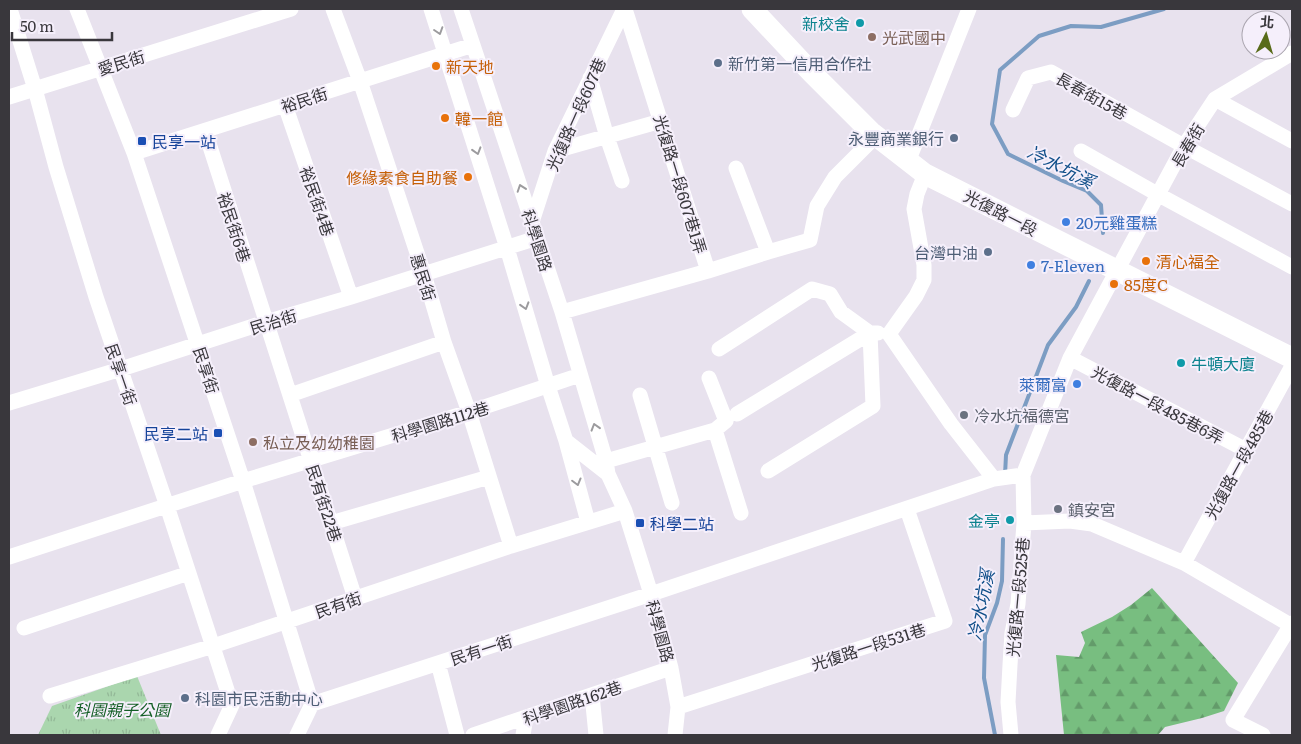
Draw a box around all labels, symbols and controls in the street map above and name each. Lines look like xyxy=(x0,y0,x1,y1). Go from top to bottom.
scale bar xyxy=(12,10,112,42)
north arrow xyxy=(1241,10,1291,60)
text: 北 xyxy=(1259,10,1275,32)
place label: 新校舍 xyxy=(802,11,850,35)
text: 50 m xyxy=(20,14,54,37)
marker: 新校舍 xyxy=(854,17,866,29)
place label: 光武國中 xyxy=(882,25,946,49)
one-way arrow xyxy=(433,27,443,35)
marker: 光武國中 xyxy=(866,31,878,43)
street label: 愛民街 xyxy=(95,44,147,80)
place label: 新竹第一信用合作社 xyxy=(728,51,872,75)
street label: 光復路一段607巷 xyxy=(539,53,611,175)
place label: 新天地 xyxy=(446,54,494,78)
marker: 新竹第一信用合作社 xyxy=(712,57,724,69)
marker: 新天地 xyxy=(430,60,442,72)
street label: 長春街15巷 xyxy=(1052,65,1132,125)
street label: 裕民街 xyxy=(277,80,331,118)
place label: 韓一館 xyxy=(455,106,503,130)
street label: 光復路一段607巷1弄 xyxy=(648,111,714,257)
marker: 韓一館 xyxy=(439,112,451,124)
street label: 長春街 xyxy=(1164,118,1210,172)
place label: 永豐商業銀行 xyxy=(848,126,944,150)
place label: 民享一站 xyxy=(152,129,216,153)
marker: 永豐商業銀行 xyxy=(948,132,960,144)
marker: 民享一站 xyxy=(136,135,148,147)
water label: 冷水坑溪 xyxy=(1023,138,1102,196)
one-way arrow xyxy=(471,146,481,154)
street label: 裕民街4巷 xyxy=(295,163,341,239)
place label: 修緣素食自助餐 xyxy=(346,165,458,189)
marker: 修緣素食自助餐 xyxy=(462,171,474,183)
street label: 光復路一段 xyxy=(960,183,1042,241)
one-way arrow xyxy=(517,184,527,193)
street label: 裕民街6巷 xyxy=(212,189,258,265)
street label: 科學園路 xyxy=(517,206,559,274)
place label: 20元雞蛋糕 xyxy=(1076,210,1157,234)
marker: 20元雞蛋糕 xyxy=(1060,216,1072,228)
place label: 台灣中油 xyxy=(914,240,978,264)
marker: 台灣中油 xyxy=(982,246,994,258)
place label: 清心福全 xyxy=(1156,249,1220,273)
street label: 惠民街 xyxy=(406,251,442,303)
place label: 7-Eleven xyxy=(1041,253,1105,277)
marker: 清心福全 xyxy=(1140,255,1152,267)
marker: 7-Eleven xyxy=(1025,259,1037,271)
place label: 85度C xyxy=(1124,272,1168,296)
marker: 85度C xyxy=(1108,278,1120,290)
one-way arrow xyxy=(519,301,529,310)
street label: 民治街 xyxy=(247,303,299,339)
street label: 民享一街 xyxy=(100,340,144,408)
street label: 民享街 xyxy=(188,343,226,397)
place label: 牛頓大廈 xyxy=(1191,351,1255,375)
marker: 牛頓大廈 xyxy=(1175,357,1187,369)
street label: 光復路一段485巷6弄 xyxy=(1088,359,1228,449)
place label: 萊爾富 xyxy=(1019,372,1067,396)
marker: 萊爾富 xyxy=(1071,378,1083,390)
street label: 科學園路112巷 xyxy=(388,395,492,447)
place label: 冷水坑福德宮 xyxy=(974,403,1070,427)
street label: 光復路一段485巷 xyxy=(1198,405,1278,523)
marker: 冷水坑福德宮 xyxy=(958,409,970,421)
place label: 民享二站 xyxy=(144,421,208,445)
one-way arrow xyxy=(591,423,601,431)
marker: 民享二站 xyxy=(212,427,224,439)
place label: 私立及幼幼稚園 xyxy=(263,430,375,454)
marker: 私立及幼幼稚園 xyxy=(247,436,259,448)
street label: 民有街22巷 xyxy=(301,461,349,545)
one-way arrow xyxy=(571,477,582,486)
place label: 鎮安宮 xyxy=(1068,497,1116,521)
marker: 鎮安宮 xyxy=(1052,503,1064,515)
place label: 金亭 xyxy=(968,508,1000,532)
place label: 科學二站 xyxy=(650,511,714,535)
marker: 金亭 xyxy=(1004,514,1016,526)
marker: 科學二站 xyxy=(634,517,646,529)
street label: 光復路一段525巷 xyxy=(1000,536,1034,658)
water label: 冷水坑溪 xyxy=(960,564,1001,643)
street label: 民有街 xyxy=(311,585,365,623)
street label: 科學園路 xyxy=(641,597,681,665)
street label: 光復路一段531巷 xyxy=(808,616,928,676)
street label: 民有一街 xyxy=(447,628,515,670)
street label: 科學園路162巷 xyxy=(519,674,625,730)
place label: 科園市民活動中心 xyxy=(195,686,323,710)
marker: 科園市民活動中心 xyxy=(179,692,191,704)
park label: 科園親子公園 xyxy=(74,697,172,721)

